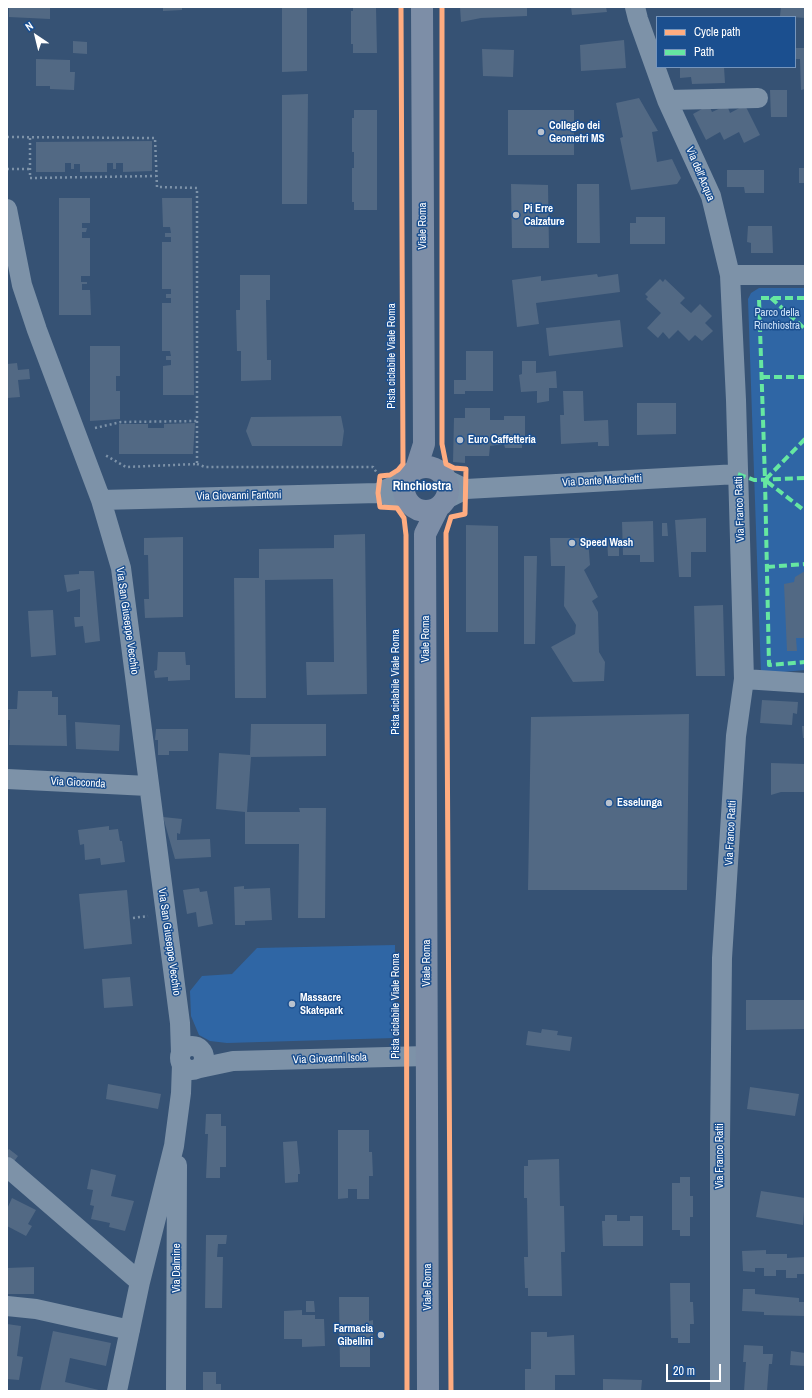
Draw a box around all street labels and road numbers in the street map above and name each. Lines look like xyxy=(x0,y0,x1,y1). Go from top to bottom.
street label: Via dell'Acqua xyxy=(683,145,717,203)
street label: Viale Roma xyxy=(416,203,430,249)
street label: Pista ciclabile Viale Roma xyxy=(385,303,399,409)
street label: Via Dante Marchetti xyxy=(562,472,642,490)
street label: Via Franco Ratti xyxy=(732,476,748,542)
street label: Via Giovanni Fantoni xyxy=(196,489,282,503)
street label: Via San Giuseppe Vecchio xyxy=(113,567,141,675)
street label: Viale Roma xyxy=(419,616,433,662)
street label: Pista ciclabile Viale Roma xyxy=(389,629,403,735)
street label: Via Gioconda xyxy=(50,775,106,791)
street label: Via Franco Ratti xyxy=(723,800,739,866)
street label: Via San Giuseppe Vecchio xyxy=(155,888,183,996)
street label: Viale Roma xyxy=(420,940,434,986)
street label: Pista ciclabile Viale Roma xyxy=(389,953,403,1059)
street label: Via Giovanni Isola xyxy=(293,1051,367,1067)
street label: Via Franco Ratti xyxy=(713,1123,727,1189)
street label: Via Dalmine xyxy=(170,1243,184,1293)
street label: Viale Roma xyxy=(421,1264,435,1310)

